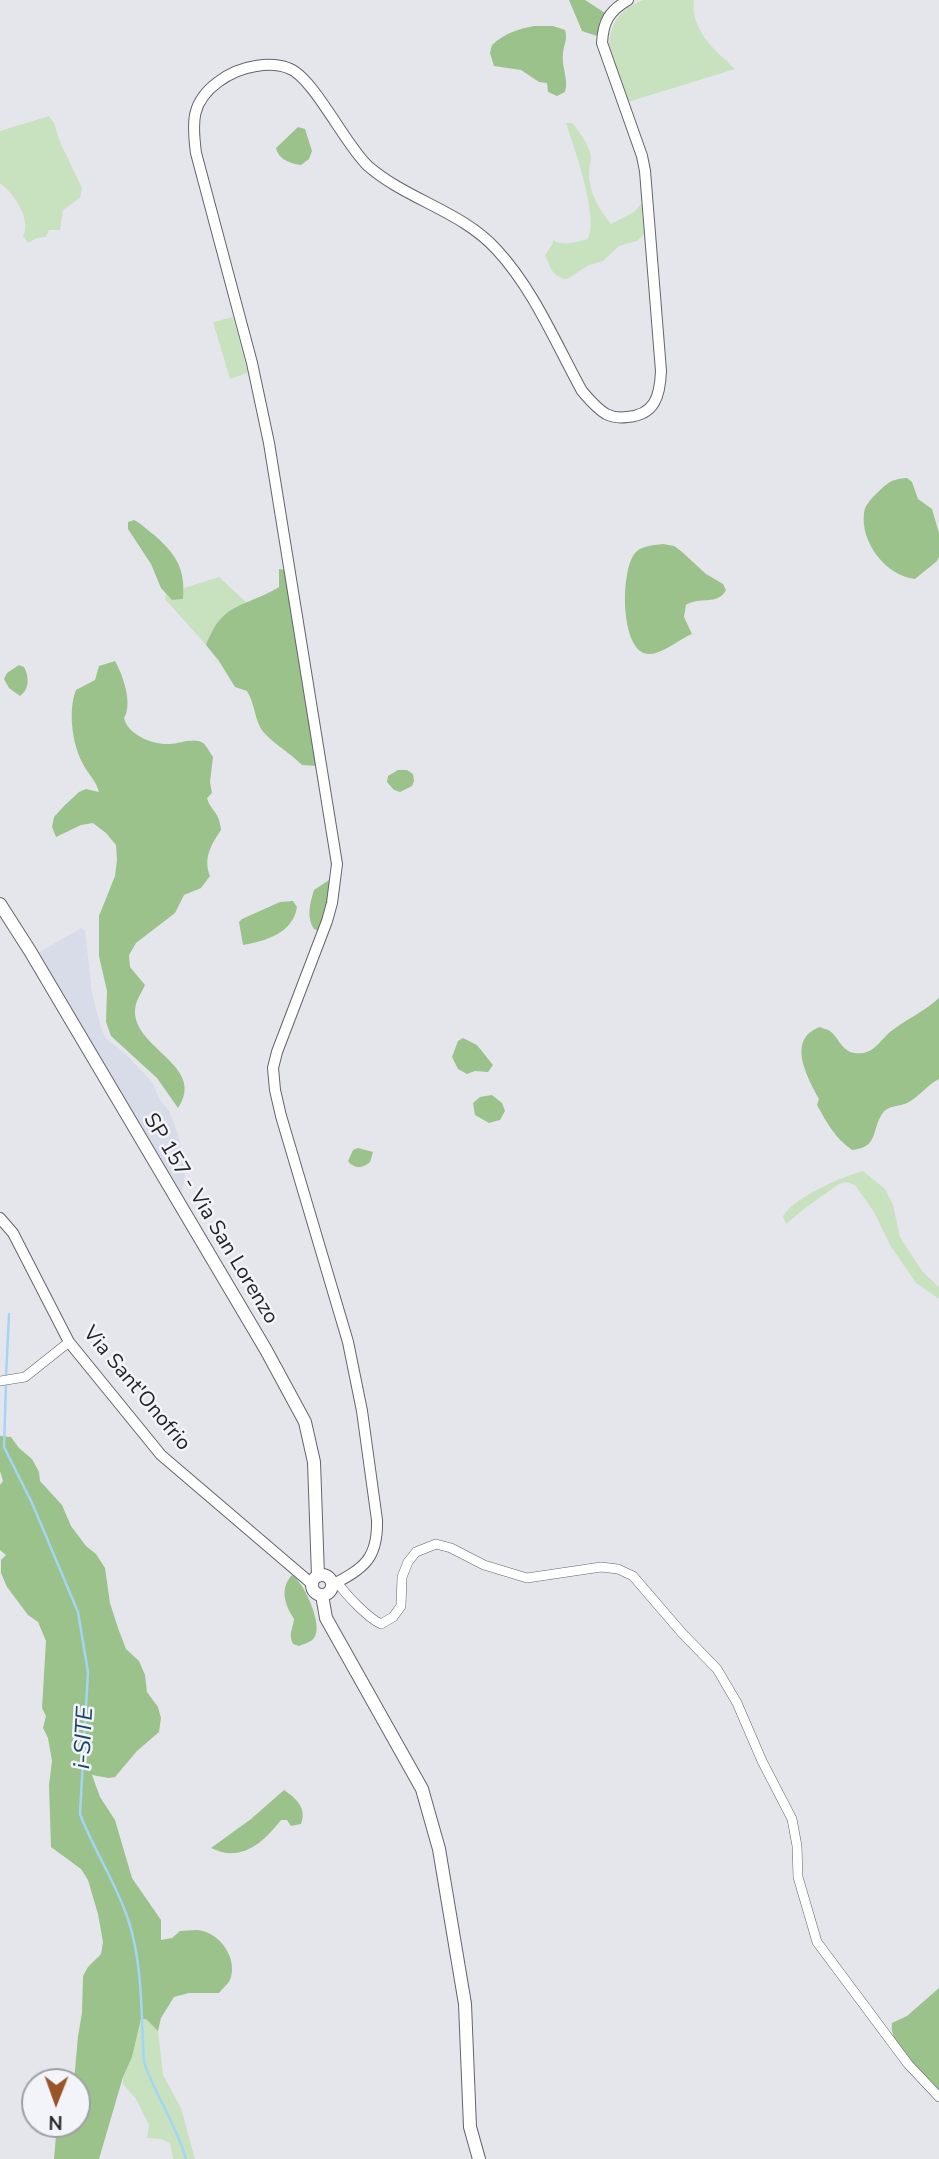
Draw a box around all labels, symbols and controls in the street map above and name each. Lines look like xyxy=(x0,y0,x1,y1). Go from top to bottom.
street label: SP 157 - Via San Lorenzo xyxy=(137,1109,283,1329)
street label: Via Sant'Onofrio xyxy=(77,1322,195,1456)
water label: i-SITE xyxy=(70,1706,100,1770)
north arrow xyxy=(21,2068,91,2138)
text: N xyxy=(48,2109,63,2135)

